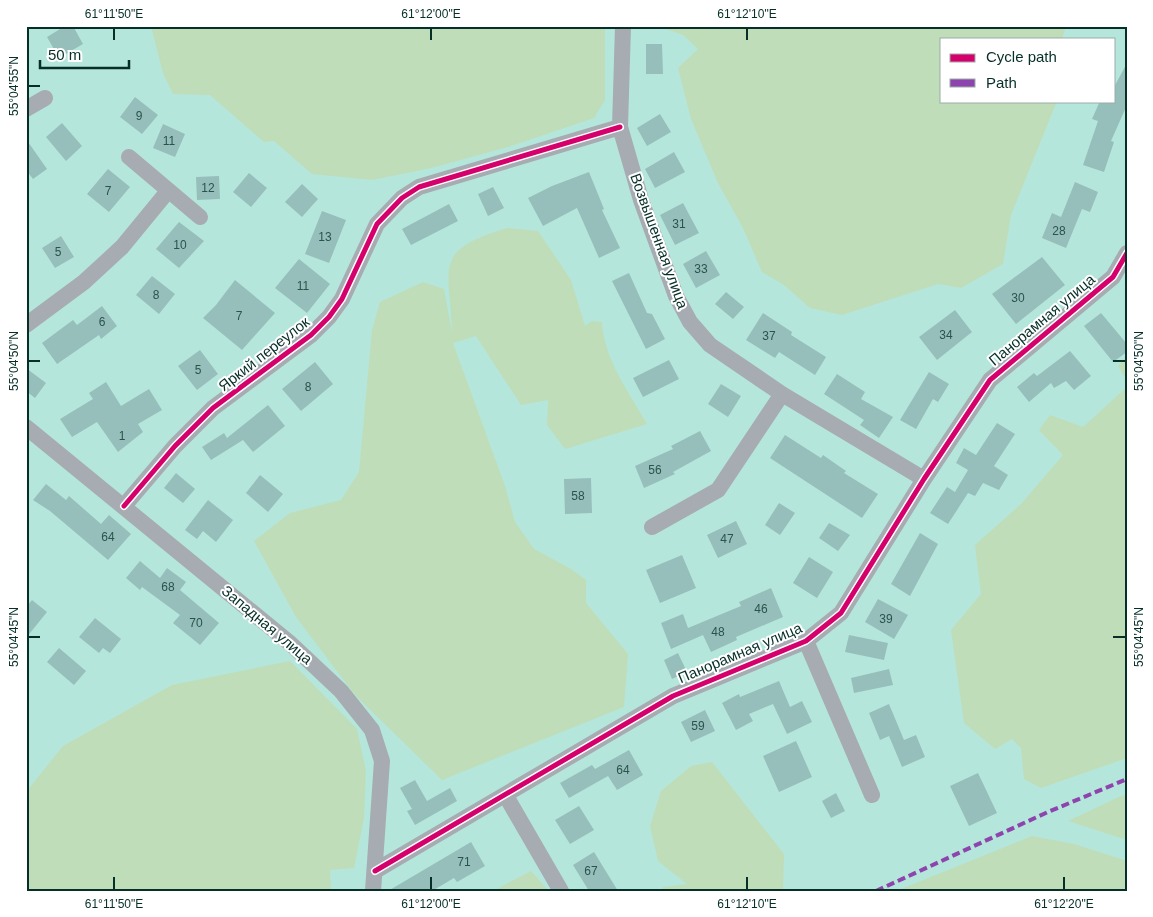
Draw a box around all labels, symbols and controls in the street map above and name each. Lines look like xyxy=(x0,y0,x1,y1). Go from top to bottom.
text: 61°11'50"E xyxy=(85,7,143,21)
text: 61°12'00"E xyxy=(401,7,461,21)
text: 61°12'10"E xyxy=(717,7,777,21)
scale bar xyxy=(40,38,129,70)
legend xyxy=(940,38,1116,102)
text: 50 m xyxy=(48,46,81,63)
text: Cycle path xyxy=(986,48,1057,65)
text: 55°04'55"N xyxy=(7,56,21,116)
text: Path xyxy=(986,74,1017,91)
house number: 9 xyxy=(136,109,143,123)
house number: 11 xyxy=(163,134,176,148)
street label: Возвышенная улица xyxy=(627,171,692,311)
house number: 12 xyxy=(201,181,215,195)
house number: 7 xyxy=(105,184,112,198)
house number: 31 xyxy=(672,217,686,231)
house number: 28 xyxy=(1052,224,1066,238)
house number: 13 xyxy=(318,230,332,244)
house number: 10 xyxy=(173,238,187,252)
house number: 5 xyxy=(55,245,62,259)
house number: 33 xyxy=(694,262,708,276)
street label: Панорамная улица xyxy=(985,270,1099,369)
house number: 11 xyxy=(297,279,310,293)
house number: 8 xyxy=(153,288,160,302)
house number: 30 xyxy=(1011,291,1025,305)
house number: 7 xyxy=(236,309,243,323)
street label: Яркий переулок xyxy=(215,313,313,394)
house number: 6 xyxy=(99,315,106,329)
house number: 34 xyxy=(939,328,953,342)
house number: 37 xyxy=(762,329,776,343)
text: 55°04'50"N xyxy=(7,331,21,391)
text: 55°04'50"N xyxy=(1132,331,1146,391)
house number: 5 xyxy=(195,363,202,377)
house number: 8 xyxy=(305,380,312,394)
house number: 1 xyxy=(119,429,126,443)
house number: 56 xyxy=(648,463,662,477)
house number: 58 xyxy=(571,489,585,503)
house number: 64 xyxy=(101,530,115,544)
house number: 47 xyxy=(720,532,734,546)
house number: 68 xyxy=(161,580,175,594)
street label: Западная улица xyxy=(219,582,316,668)
house number: 46 xyxy=(754,602,768,616)
text: 55°04'45"N xyxy=(7,607,21,667)
text: 55°04'45"N xyxy=(1132,607,1146,667)
house number: 39 xyxy=(879,612,893,626)
house number: 70 xyxy=(189,616,203,630)
street label: Панорамная улица xyxy=(675,618,805,686)
house number: 48 xyxy=(711,625,725,639)
house number: 59 xyxy=(691,719,705,733)
house number: 64 xyxy=(616,763,630,777)
house number: 71 xyxy=(457,855,471,869)
house number: 67 xyxy=(584,864,598,878)
text: 61°11'50"E xyxy=(85,897,143,911)
text: 61°12'00"E xyxy=(401,897,461,911)
text: 61°12'10"E xyxy=(717,897,777,911)
text: 61°12'20"E xyxy=(1034,897,1094,911)

